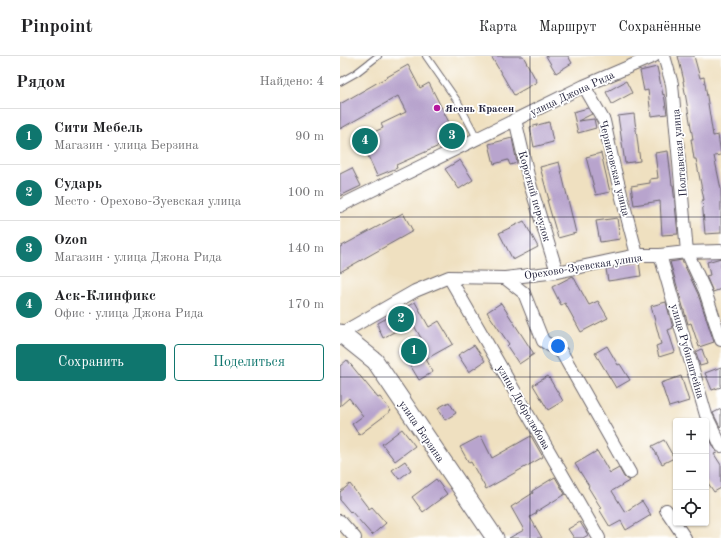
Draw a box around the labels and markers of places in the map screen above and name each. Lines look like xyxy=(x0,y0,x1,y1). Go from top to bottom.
marker: Ясень Красен xyxy=(432,103,442,113)
place label: Ясень Красен xyxy=(445,104,514,115)
pin: 3 xyxy=(439,121,465,151)
pin: 4 xyxy=(352,126,378,156)
pin: 2 xyxy=(388,304,414,334)
pin: 1 xyxy=(401,336,427,366)

